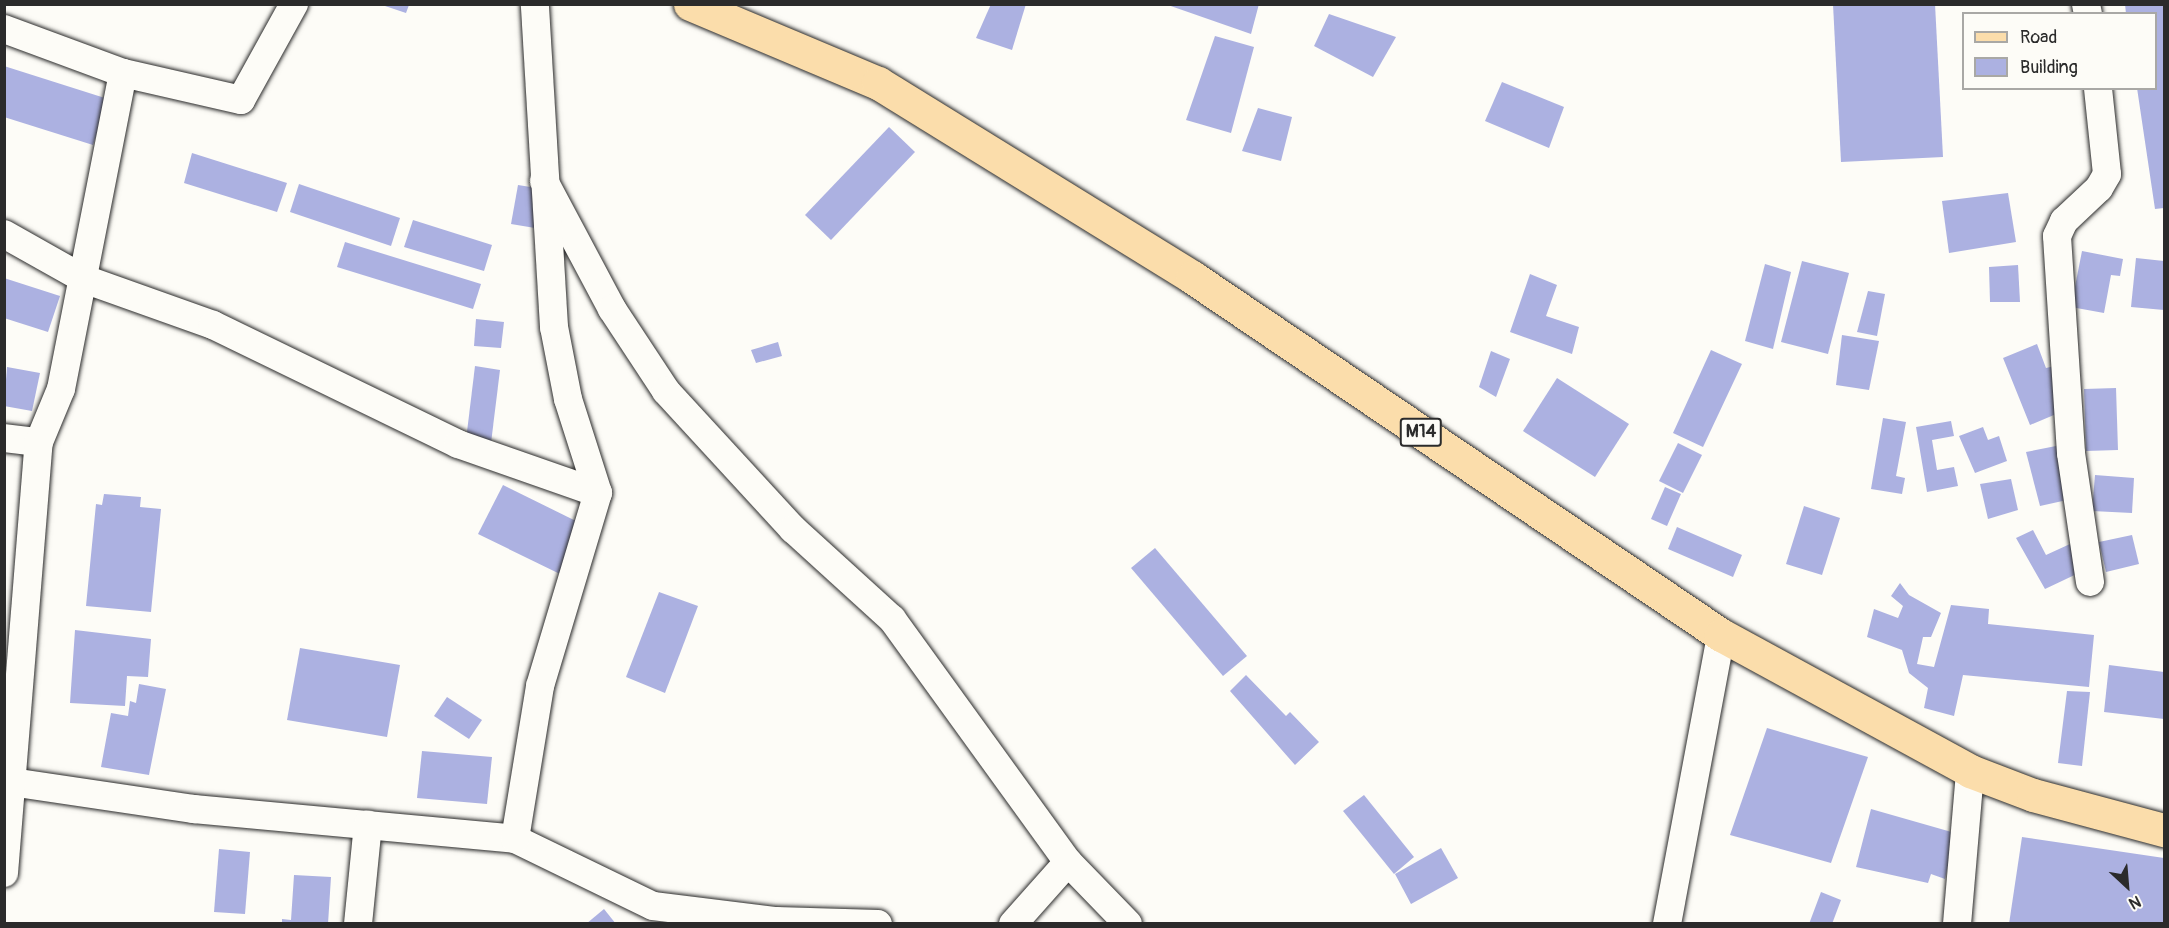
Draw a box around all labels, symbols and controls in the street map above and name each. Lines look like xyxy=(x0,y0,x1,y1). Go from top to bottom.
legend xyxy=(1962,12,2157,90)
text: Road xyxy=(2020,26,2057,49)
text: Building xyxy=(2020,56,2078,79)
road number: M14 xyxy=(1398,417,1444,447)
north arrow xyxy=(2097,856,2157,916)
text: N xyxy=(2126,891,2144,914)

